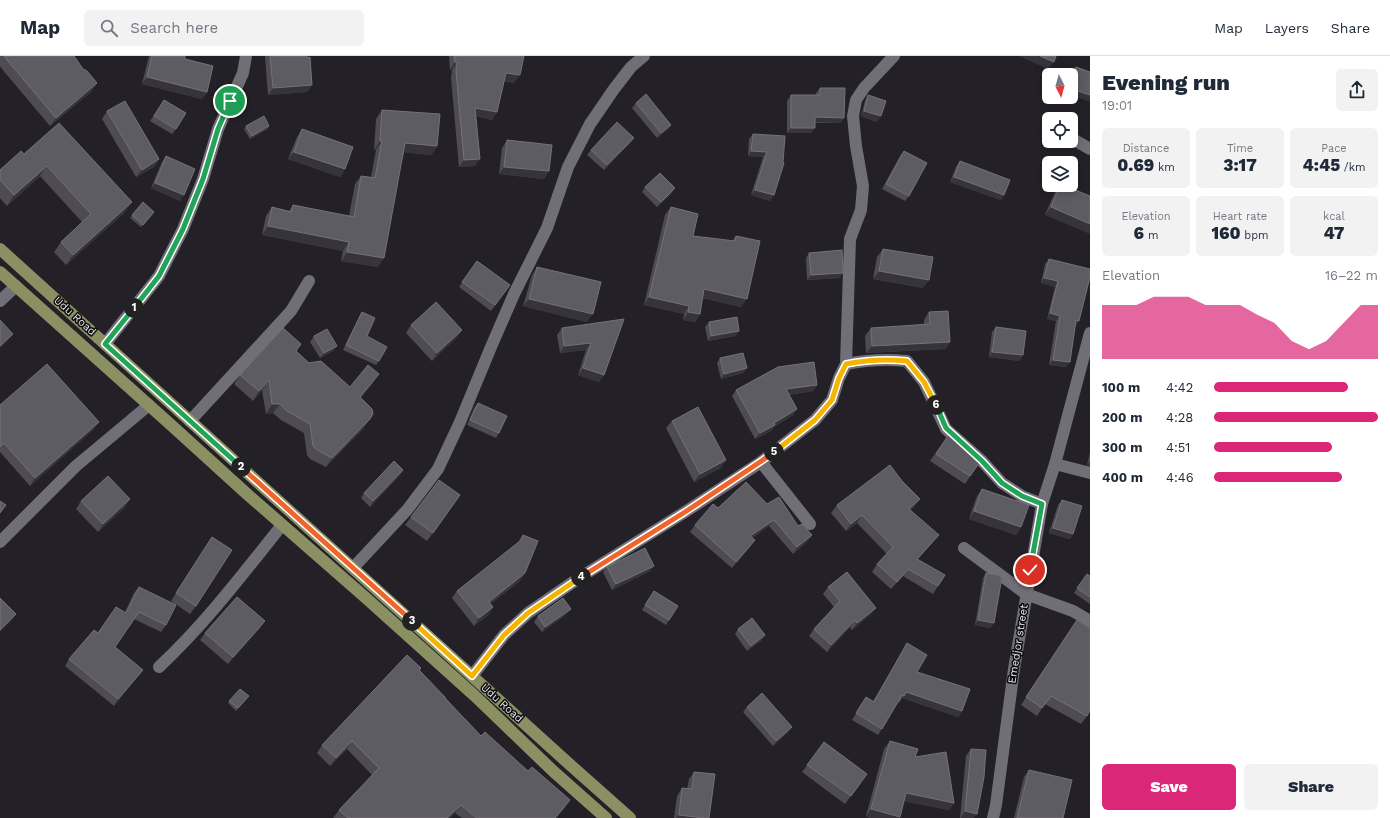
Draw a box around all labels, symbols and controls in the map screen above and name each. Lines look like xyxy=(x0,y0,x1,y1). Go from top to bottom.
search box xyxy=(84,10,364,46)
text: Map xyxy=(20,16,60,39)
icon: search xyxy=(98,17,120,39)
text: Search here xyxy=(130,19,218,37)
text: Map xyxy=(1214,20,1243,36)
text: Layers xyxy=(1265,20,1309,36)
text: Share xyxy=(1331,20,1370,36)
north arrow xyxy=(1042,68,1078,104)
map controls xyxy=(1042,68,1078,192)
button: share xyxy=(1336,69,1378,111)
text: Evening run xyxy=(1102,70,1230,95)
pin xyxy=(213,84,247,118)
icon: arrive xyxy=(219,90,241,112)
text: 19:01 xyxy=(1102,98,1132,113)
button: locate xyxy=(1042,112,1078,148)
text: Distance xyxy=(1123,142,1169,155)
text: Time xyxy=(1227,142,1253,155)
text: Pace xyxy=(1321,142,1347,155)
text: 0.69 xyxy=(1117,155,1154,175)
text: 3:17 xyxy=(1223,155,1257,175)
text: 4:45 xyxy=(1303,155,1340,175)
button: layers xyxy=(1042,156,1078,192)
text: km xyxy=(1154,161,1175,174)
text: /km xyxy=(1340,161,1365,174)
text: Elevation xyxy=(1121,210,1171,223)
text: Heart rate xyxy=(1213,210,1267,223)
text: kcal xyxy=(1323,210,1345,223)
text: 6 xyxy=(1134,223,1144,243)
text: 160 xyxy=(1211,223,1241,243)
text: 47 xyxy=(1324,223,1344,243)
text: m xyxy=(1144,229,1158,242)
text: bpm xyxy=(1241,229,1269,242)
text: Elevation xyxy=(1102,268,1160,283)
text: 16–22 m xyxy=(1325,268,1378,283)
street label: Udu Road xyxy=(51,294,99,338)
pin: 1 xyxy=(124,298,144,318)
text: 1 xyxy=(132,301,136,314)
text: 100 m xyxy=(1102,380,1140,395)
text: 4:42 xyxy=(1166,380,1193,395)
pin: 6 xyxy=(926,395,946,415)
text: 6 xyxy=(933,398,939,411)
text: 200 m xyxy=(1102,410,1142,425)
text: 4:28 xyxy=(1166,410,1193,425)
text: 300 m xyxy=(1102,440,1142,455)
text: 4:51 xyxy=(1166,440,1190,455)
pin: 5 xyxy=(764,442,784,462)
text: 5 xyxy=(771,445,777,458)
pin: 2 xyxy=(231,457,251,477)
text: 2 xyxy=(238,460,244,473)
text: 400 m xyxy=(1102,470,1143,485)
text: 4:46 xyxy=(1166,470,1194,485)
pin xyxy=(1013,553,1047,587)
icon: check xyxy=(1019,559,1041,581)
pin: 4 xyxy=(571,567,591,587)
text: 4 xyxy=(577,570,585,583)
street label: Emedjor street xyxy=(1005,603,1031,685)
pin: 3 xyxy=(402,611,422,631)
text: 3 xyxy=(409,614,415,627)
street label: Udu Road xyxy=(478,681,526,725)
button: Save xyxy=(1102,764,1236,810)
button: Share xyxy=(1244,764,1378,810)

